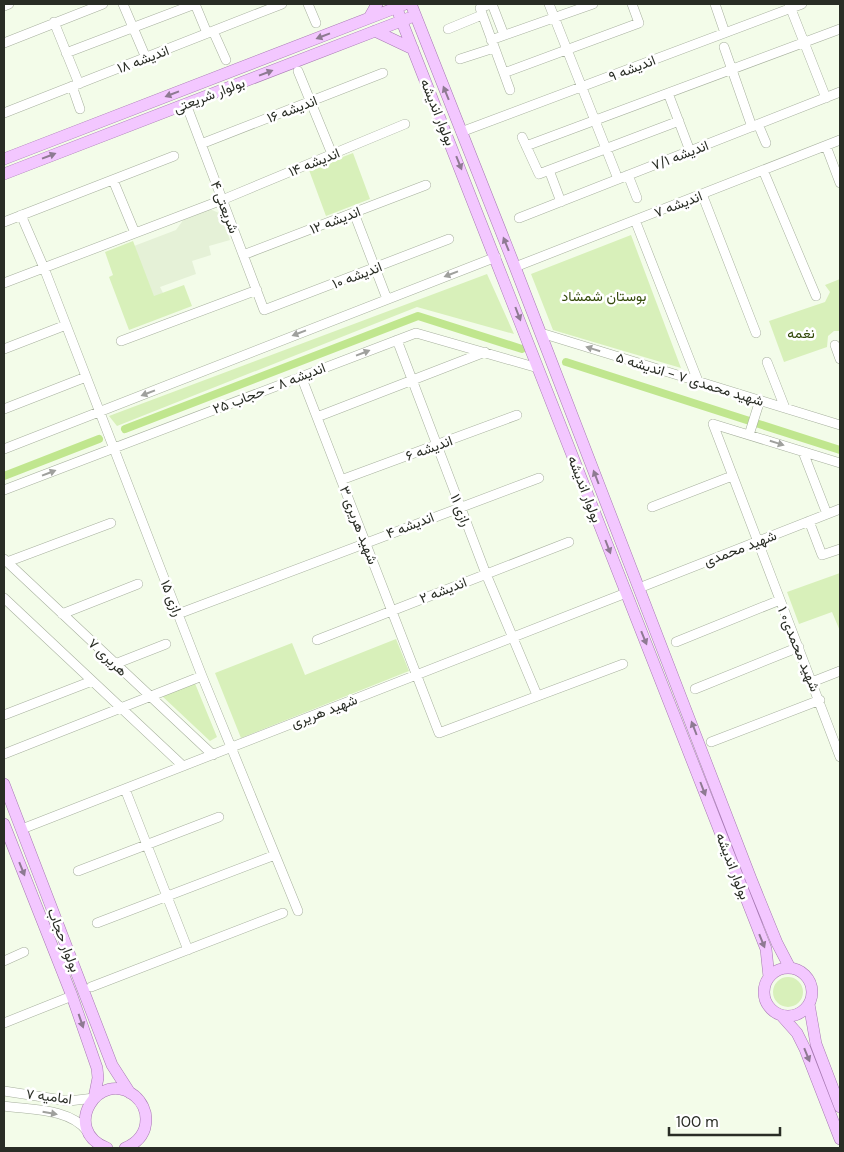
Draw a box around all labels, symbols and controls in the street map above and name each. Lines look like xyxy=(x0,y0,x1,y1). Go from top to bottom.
one-way arrow xyxy=(316,33,331,40)
street label: اندیشه ۱۸ xyxy=(114,41,172,77)
street label: اندیشه ۹ xyxy=(606,51,658,85)
one-way arrow xyxy=(259,69,274,77)
street label: بولوار شریعتی xyxy=(171,73,247,117)
street label: بولوار اندیشه xyxy=(416,76,460,148)
one-way arrow xyxy=(442,85,450,100)
one-way arrow xyxy=(164,90,179,98)
street label: اندیشه ۱۶ xyxy=(264,91,320,127)
street label: اندیشه ۷/۱ xyxy=(649,136,711,174)
street label: اندیشه ۱۴ xyxy=(286,144,342,180)
one-way arrow xyxy=(42,152,56,160)
one-way arrow xyxy=(455,156,463,170)
street label: شریعتی ۴ xyxy=(207,178,243,236)
street label: اندیشه ۷ xyxy=(651,187,705,221)
street label: اندیشه ۱۲ xyxy=(307,202,363,238)
one-way arrow xyxy=(502,236,510,251)
street label: اندیشه ۱۰ xyxy=(330,257,384,293)
one-way arrow xyxy=(443,271,458,279)
park label: بوستان شمشاد xyxy=(562,287,646,305)
one-way arrow xyxy=(514,307,522,322)
park label: نغمه xyxy=(787,324,815,342)
one-way arrow xyxy=(292,330,306,338)
one-way arrow xyxy=(585,345,600,353)
street label: شهید محمدی ۷ - اندیشه ۵ xyxy=(614,348,766,410)
one-way arrow xyxy=(355,349,370,356)
street label: اندیشه ۸ - حجاب ۲۵ xyxy=(210,358,328,418)
one-way arrow xyxy=(141,389,155,397)
street label: اندیشه ۶ xyxy=(403,431,455,465)
one-way arrow xyxy=(769,440,784,448)
street label: بولوار اندیشه xyxy=(564,453,606,525)
one-way arrow xyxy=(42,469,57,477)
one-way arrow xyxy=(592,470,600,484)
street label: شهید هریری ۳ xyxy=(336,483,382,567)
street label: رازی ۱۱ xyxy=(447,491,475,529)
street label: اندیشه ۴ xyxy=(384,508,436,542)
street label: شهید محمدی xyxy=(701,526,779,570)
one-way arrow xyxy=(604,540,612,555)
street label: اندیشه ۲ xyxy=(417,573,469,607)
street label: رازی ۱۵ xyxy=(157,577,187,619)
street label: شهید محمدی۰ ۱ xyxy=(774,604,824,694)
one-way arrow xyxy=(640,631,648,646)
street label: هریری ۷ xyxy=(85,634,132,680)
street label: شهید هریری xyxy=(288,690,360,732)
one-way arrow xyxy=(690,720,697,735)
one-way arrow xyxy=(700,782,707,797)
street label: بولوار اندیشه xyxy=(712,830,754,902)
one-way arrow xyxy=(18,862,26,876)
street label: بولوار حجاب xyxy=(44,905,84,975)
one-way arrow xyxy=(759,934,767,948)
one-way arrow xyxy=(78,1013,85,1028)
one-way arrow xyxy=(804,1048,812,1062)
street label: امامیه ۷ xyxy=(25,1084,73,1108)
scale bar xyxy=(669,1104,780,1136)
one-way arrow xyxy=(43,1109,59,1117)
text: 100 m xyxy=(676,1112,719,1132)

